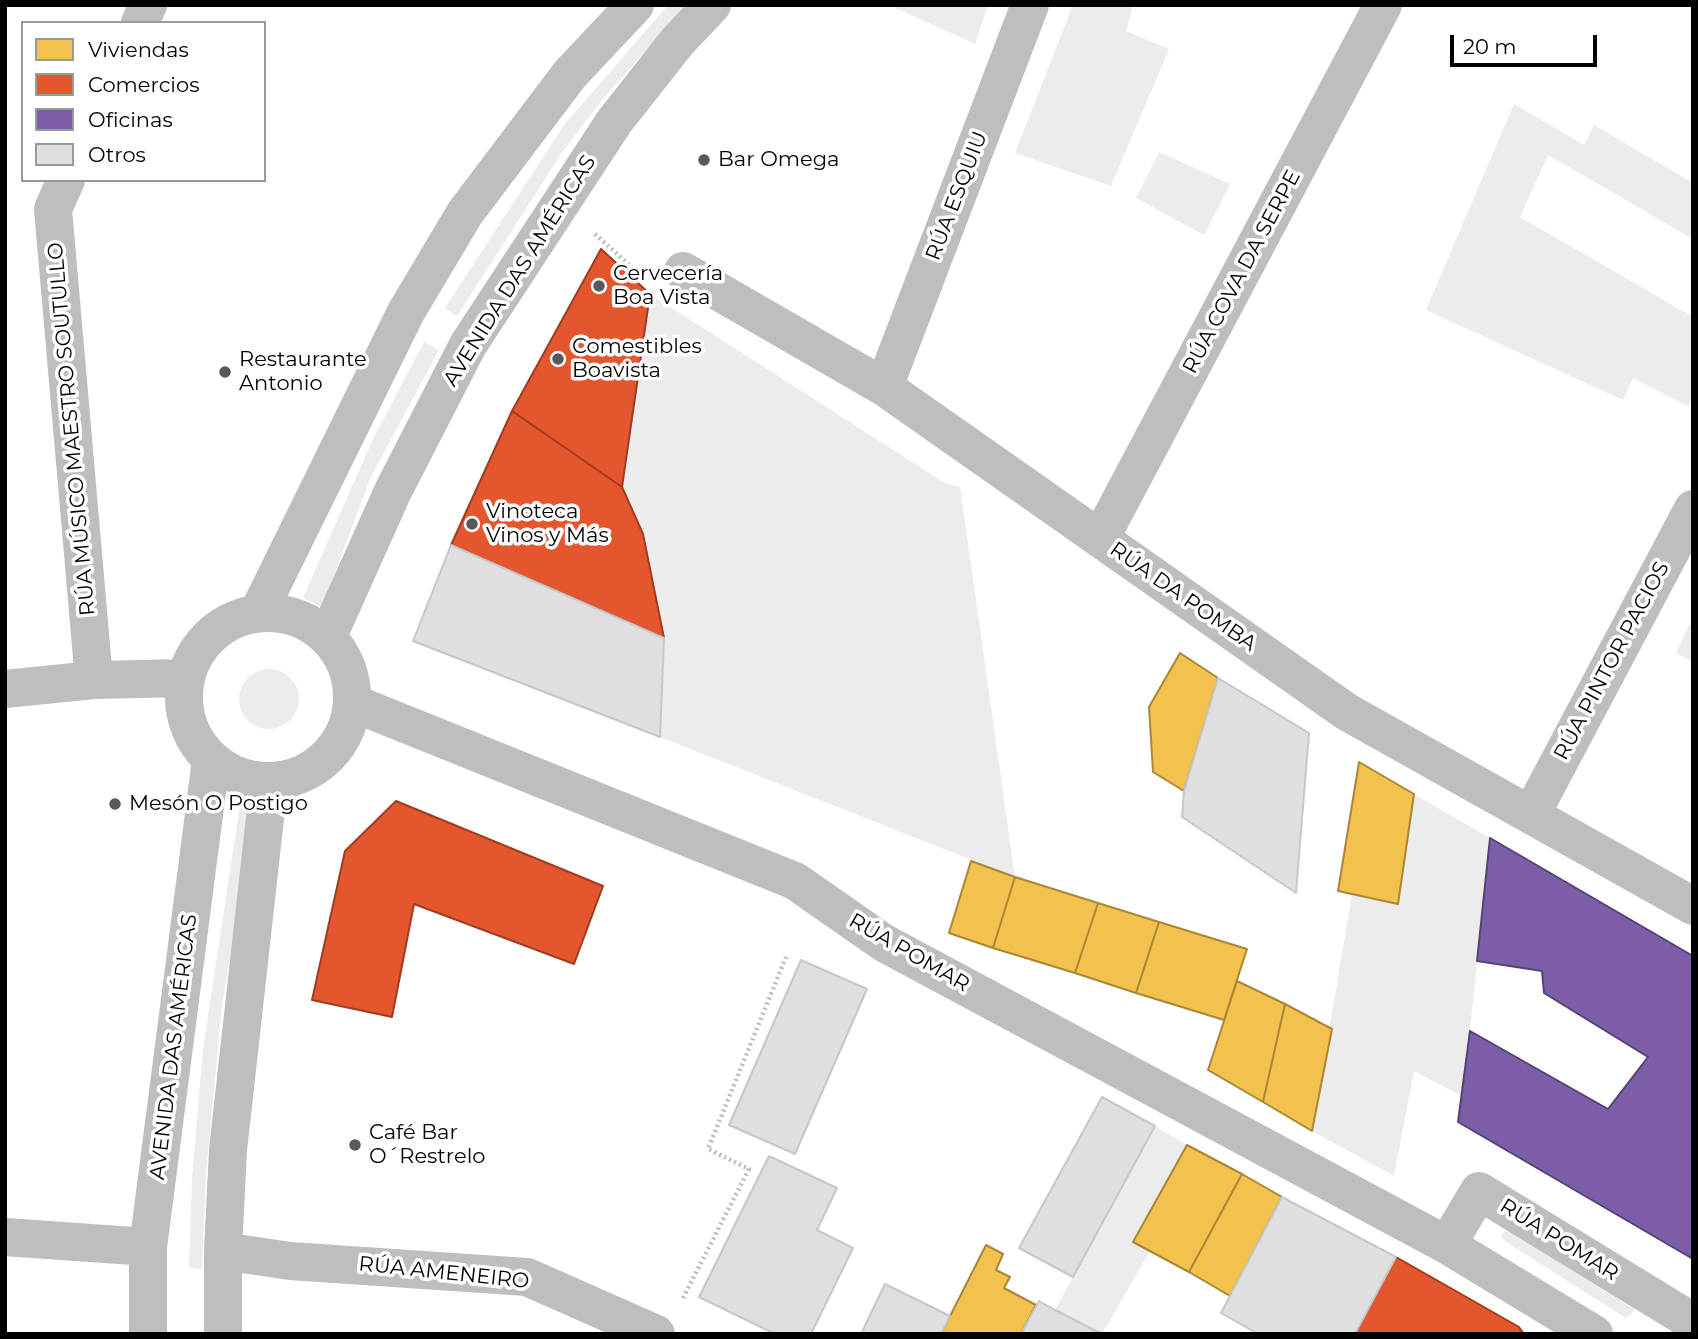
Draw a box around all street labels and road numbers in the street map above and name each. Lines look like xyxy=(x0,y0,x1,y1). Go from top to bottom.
street label: RÚA ESQUIU xyxy=(921,128,993,264)
street label: AVENIDA DAS AMÉRICAS xyxy=(438,151,602,391)
street label: RÚA COVA DA SERPE xyxy=(1178,166,1306,378)
street label: RÚA MÚSICO MAESTRO SOUTULLO xyxy=(43,241,101,617)
street label: RÚA DA POMBA xyxy=(1105,537,1261,657)
street label: RÚA PINTOR PACIOS xyxy=(1549,557,1675,765)
street label: RÚA POMAR xyxy=(844,908,974,998)
street label: AVENIDA DAS AMÉRICAS xyxy=(145,913,203,1181)
street label: RÚA POMAR xyxy=(1495,1194,1623,1286)
street label: RÚA AMENEIRO xyxy=(357,1252,531,1294)

